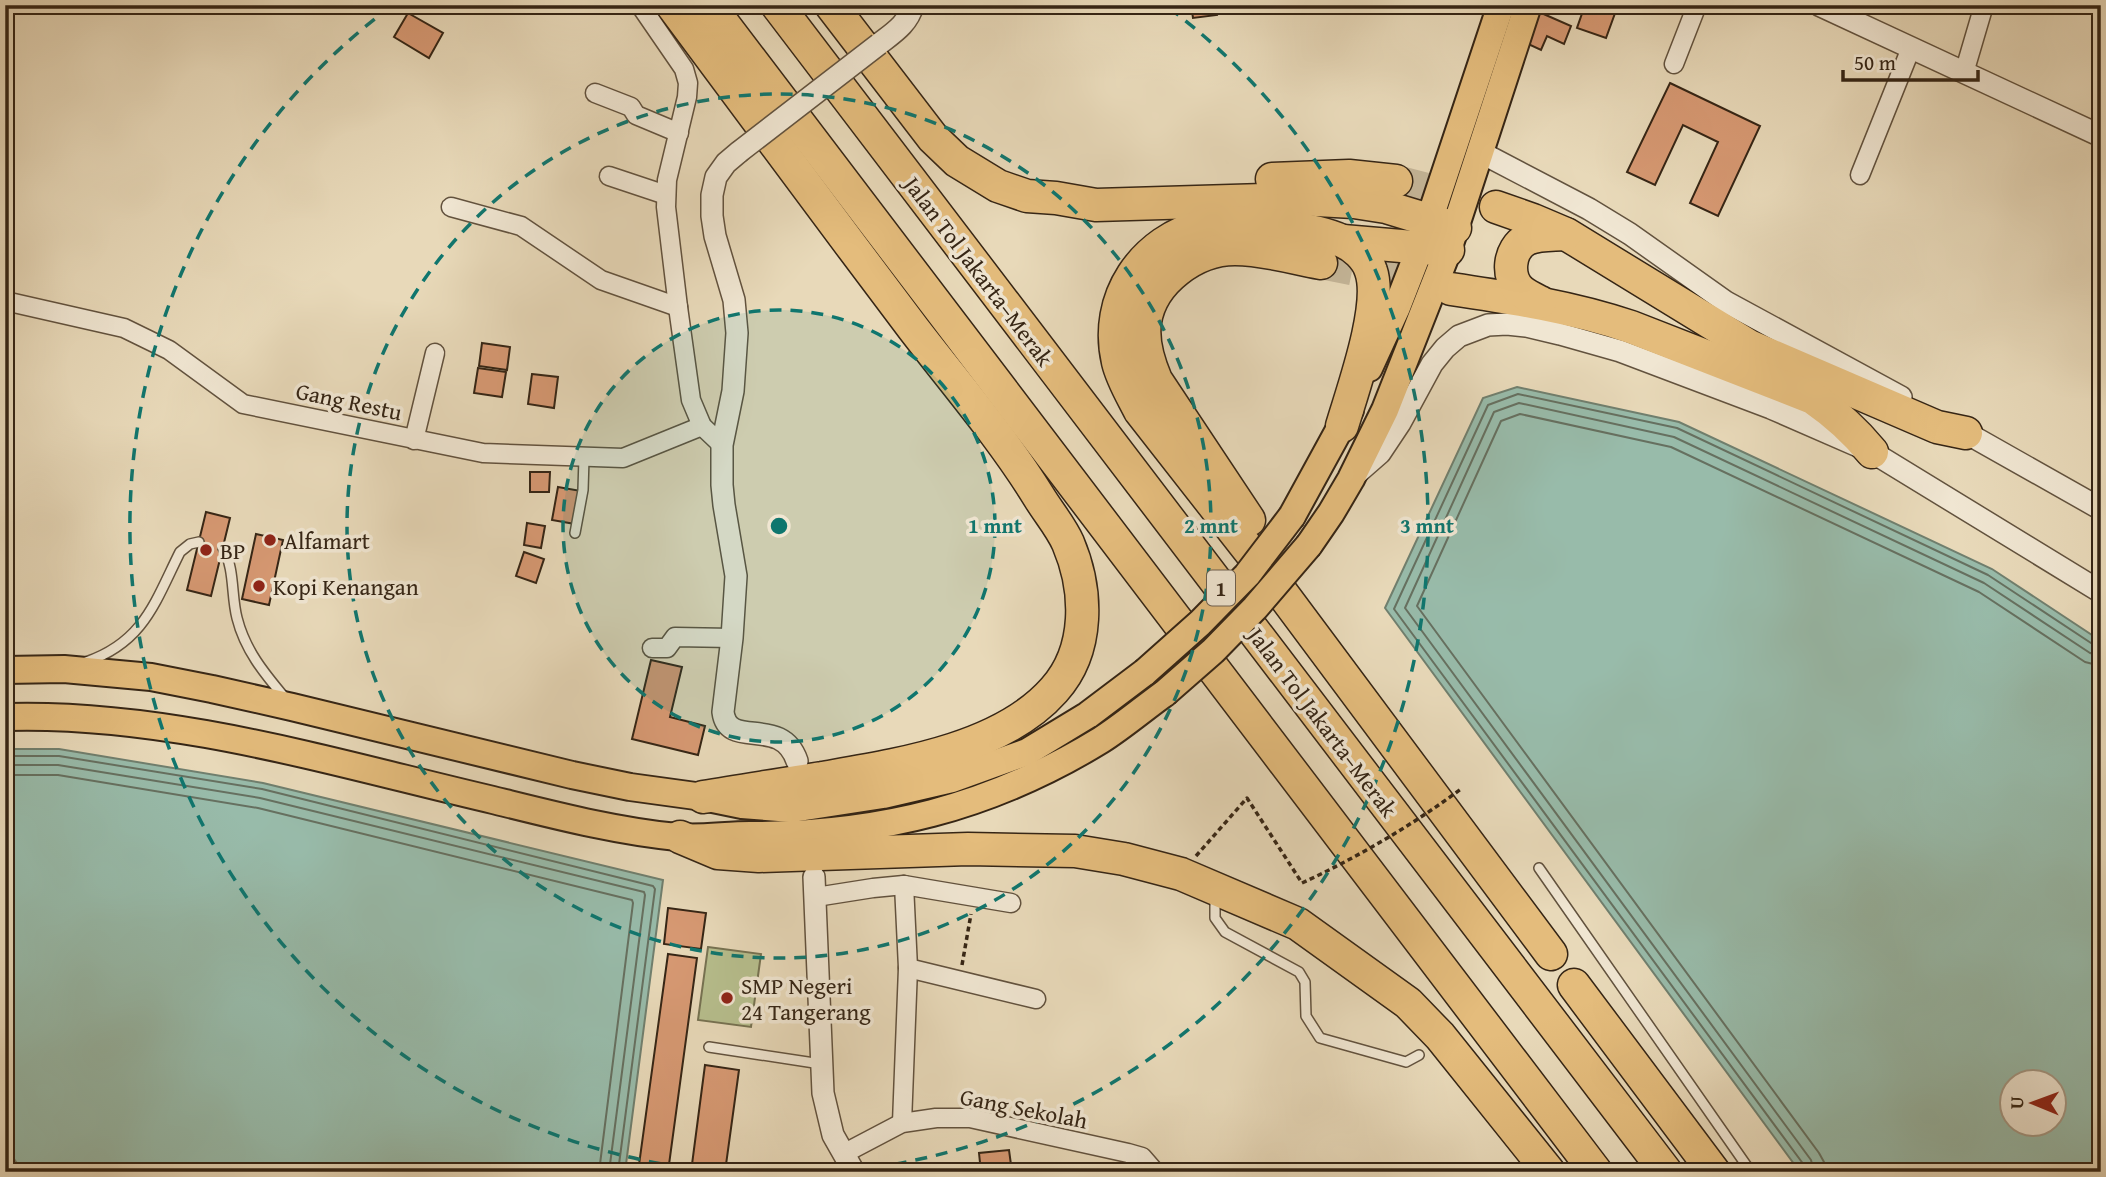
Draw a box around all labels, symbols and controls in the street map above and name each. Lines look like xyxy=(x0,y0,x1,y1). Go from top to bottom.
scale bar xyxy=(1843,38,1978,82)
text: 50 m xyxy=(1854,47,1896,78)
street label: Jalan Tol Jakarta–Merak xyxy=(895,167,1062,373)
street label: Gang Restu xyxy=(293,374,406,428)
text: 1 mnt xyxy=(968,510,1022,541)
text: 2 mnt xyxy=(1184,510,1238,541)
text: 3 mnt xyxy=(1400,510,1454,541)
centre of rings xyxy=(767,514,791,538)
place label: Alfamart xyxy=(284,524,370,557)
marker: Alfamart xyxy=(262,532,278,548)
place label: BP xyxy=(220,534,245,567)
marker: BP xyxy=(198,542,214,558)
place label: Kopi Kenangan xyxy=(273,570,419,603)
road number: 1 xyxy=(1207,570,1235,606)
marker: Kopi Kenangan xyxy=(251,578,267,594)
street label: Jalan Tol Jakarta–Merak xyxy=(1239,618,1406,824)
place label: SMP Negeri 24 Tangerang xyxy=(741,969,871,1028)
marker: SMP Negeri 24 Tangerang xyxy=(719,990,735,1006)
north arrow xyxy=(1997,1068,2068,1138)
street label: Gang Sekolah xyxy=(957,1079,1091,1137)
text: U xyxy=(2002,1096,2030,1109)

